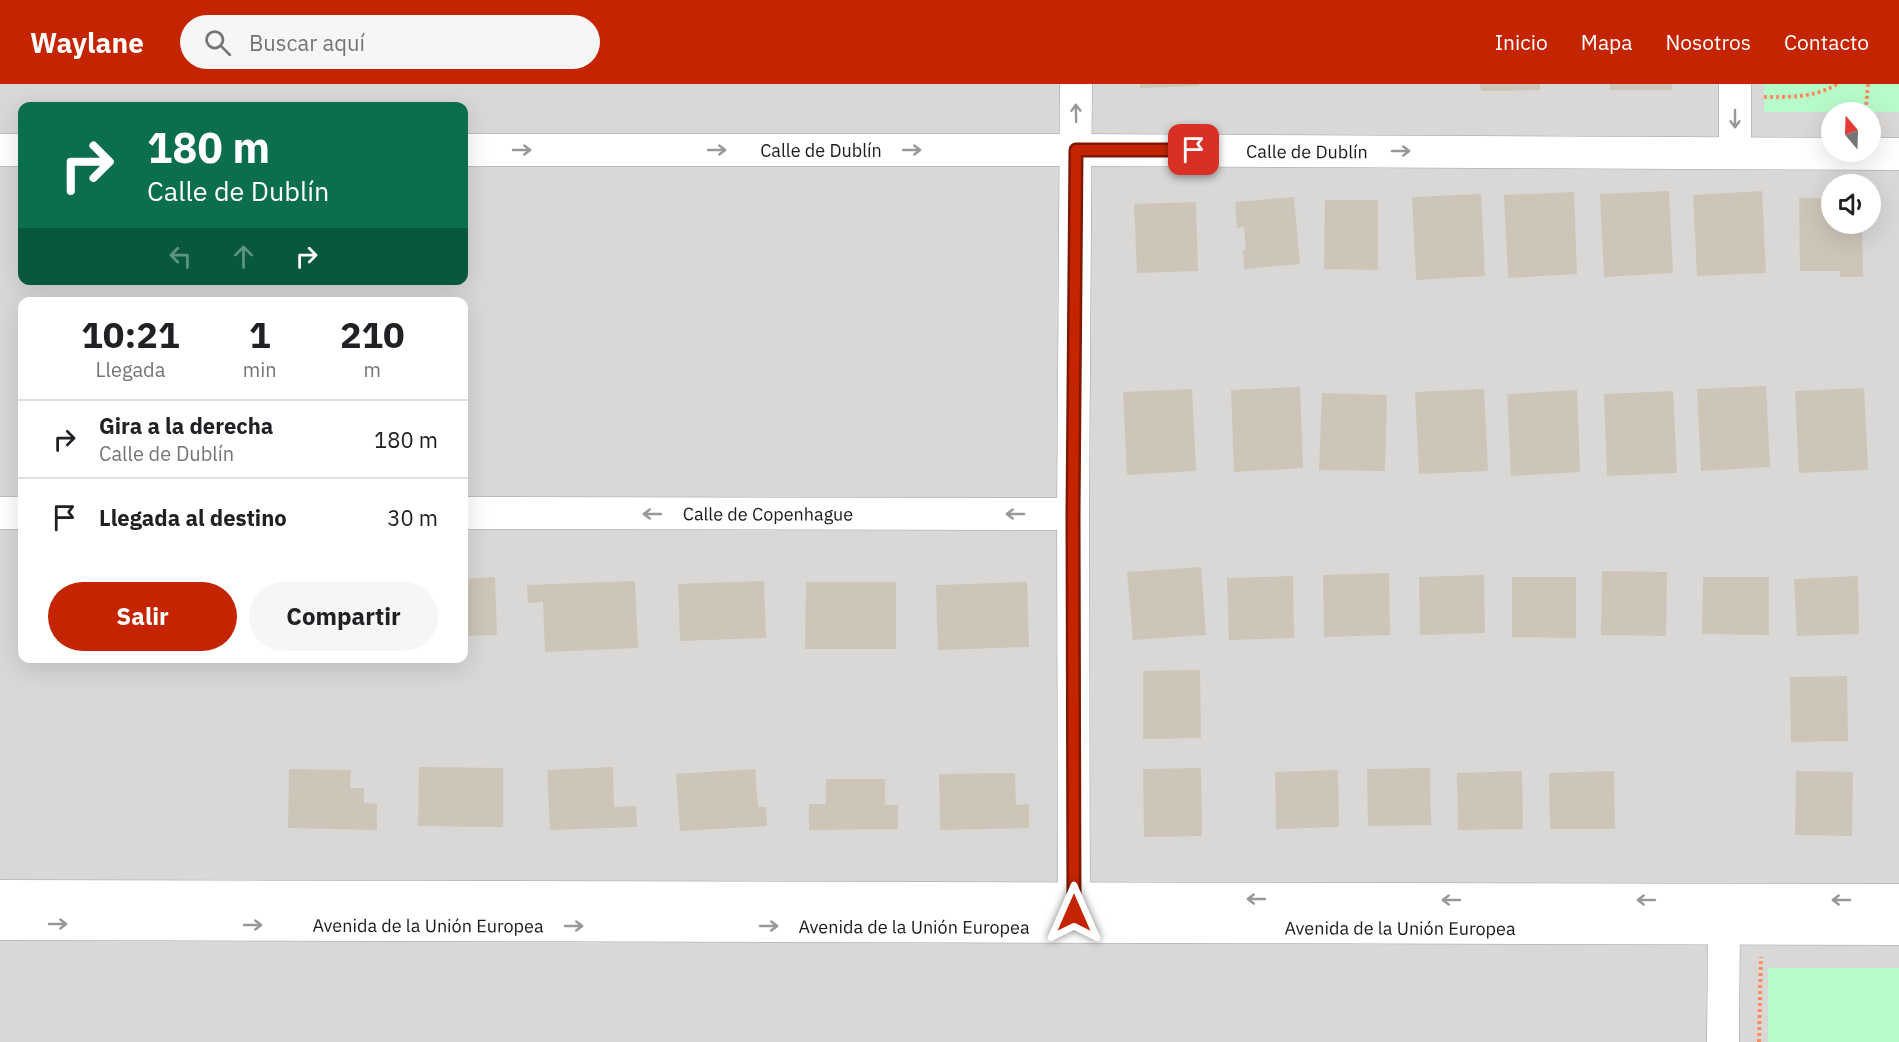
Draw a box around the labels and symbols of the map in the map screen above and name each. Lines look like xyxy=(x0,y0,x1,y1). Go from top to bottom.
north arrow xyxy=(1821,102,1881,162)
one-way arrow xyxy=(1070,103,1082,123)
one-way arrow xyxy=(1729,108,1741,128)
pin xyxy=(1168,124,1219,175)
street label: Calle de Dublín xyxy=(760,139,882,162)
street label: Calle de Dublín xyxy=(1246,139,1368,163)
one-way arrow xyxy=(511,144,531,156)
one-way arrow xyxy=(706,144,726,156)
one-way arrow xyxy=(901,144,921,156)
one-way arrow xyxy=(1390,145,1410,157)
street label: Calle de Copenhague xyxy=(683,502,853,525)
one-way arrow xyxy=(642,508,662,520)
one-way arrow xyxy=(1005,508,1025,520)
position arrow xyxy=(1042,881,1106,945)
one-way arrow xyxy=(1246,893,1266,905)
one-way arrow xyxy=(1441,894,1461,906)
one-way arrow xyxy=(1636,894,1656,906)
one-way arrow xyxy=(1831,894,1851,906)
street label: Avenida de la Unión Europea xyxy=(312,913,544,937)
street label: Avenida de la Unión Europea xyxy=(798,915,1030,938)
street label: Avenida de la Unión Europea xyxy=(1284,916,1516,939)
one-way arrow xyxy=(48,918,68,930)
one-way arrow xyxy=(243,919,263,931)
one-way arrow xyxy=(564,920,584,932)
one-way arrow xyxy=(759,920,779,932)

